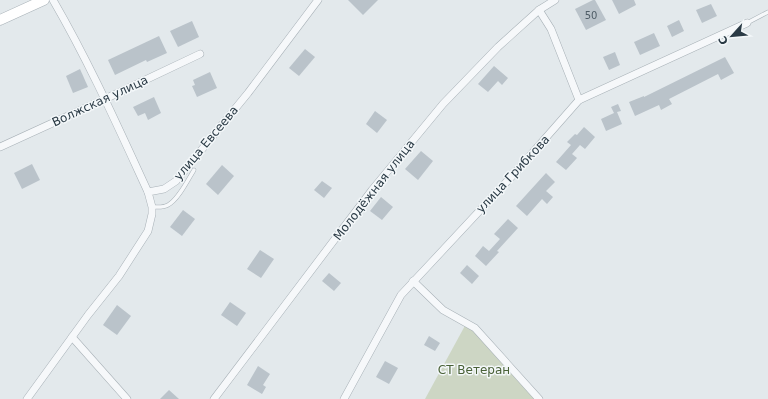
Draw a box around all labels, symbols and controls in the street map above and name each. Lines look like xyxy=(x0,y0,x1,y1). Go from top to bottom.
house number: 50 xyxy=(585,10,597,21)
north arrow xyxy=(712,16,752,56)
text: С xyxy=(716,34,731,47)
street label: Волжская улица xyxy=(50,73,150,129)
street label: улица Евсеева xyxy=(171,103,241,183)
street label: улица Грибкова xyxy=(473,132,553,216)
street label: Молодёжная улица xyxy=(330,137,418,243)
park label: СТ Ветеран xyxy=(438,363,510,377)

